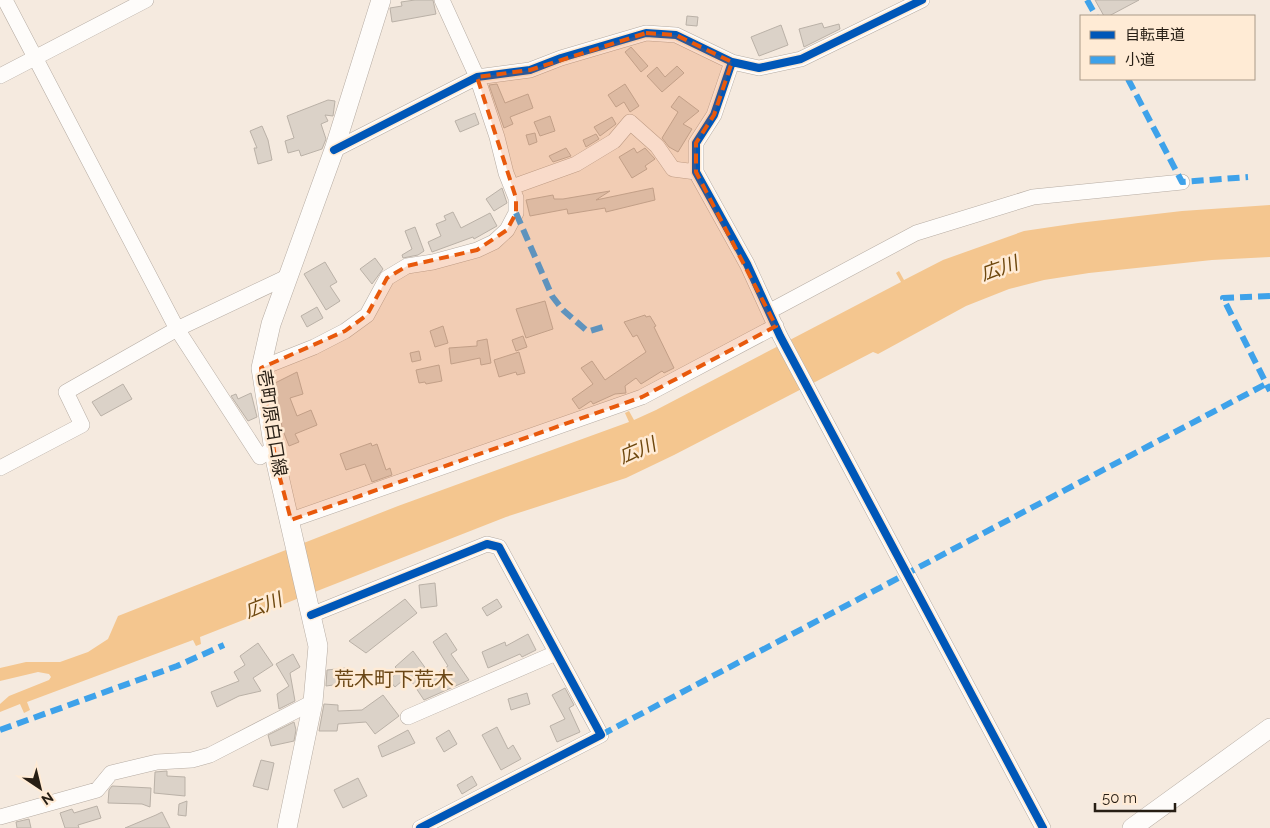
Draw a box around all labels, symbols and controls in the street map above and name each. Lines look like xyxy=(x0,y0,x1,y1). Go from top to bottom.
legend xyxy=(1080,15,1255,80)
text: 自転車道 xyxy=(1125,26,1185,44)
text: 小道 xyxy=(1125,51,1155,69)
water label: 広川 xyxy=(977,251,1022,285)
street label: 壱町原白口線 xyxy=(254,368,291,478)
water label: 広川 xyxy=(615,432,661,468)
water label: 広川 xyxy=(241,587,287,622)
district label: 荒木町下荒木 xyxy=(334,667,454,691)
north arrow xyxy=(15,763,65,813)
scale bar xyxy=(1095,780,1175,812)
text: N xyxy=(38,789,56,808)
text: 50 m xyxy=(1102,789,1137,807)

